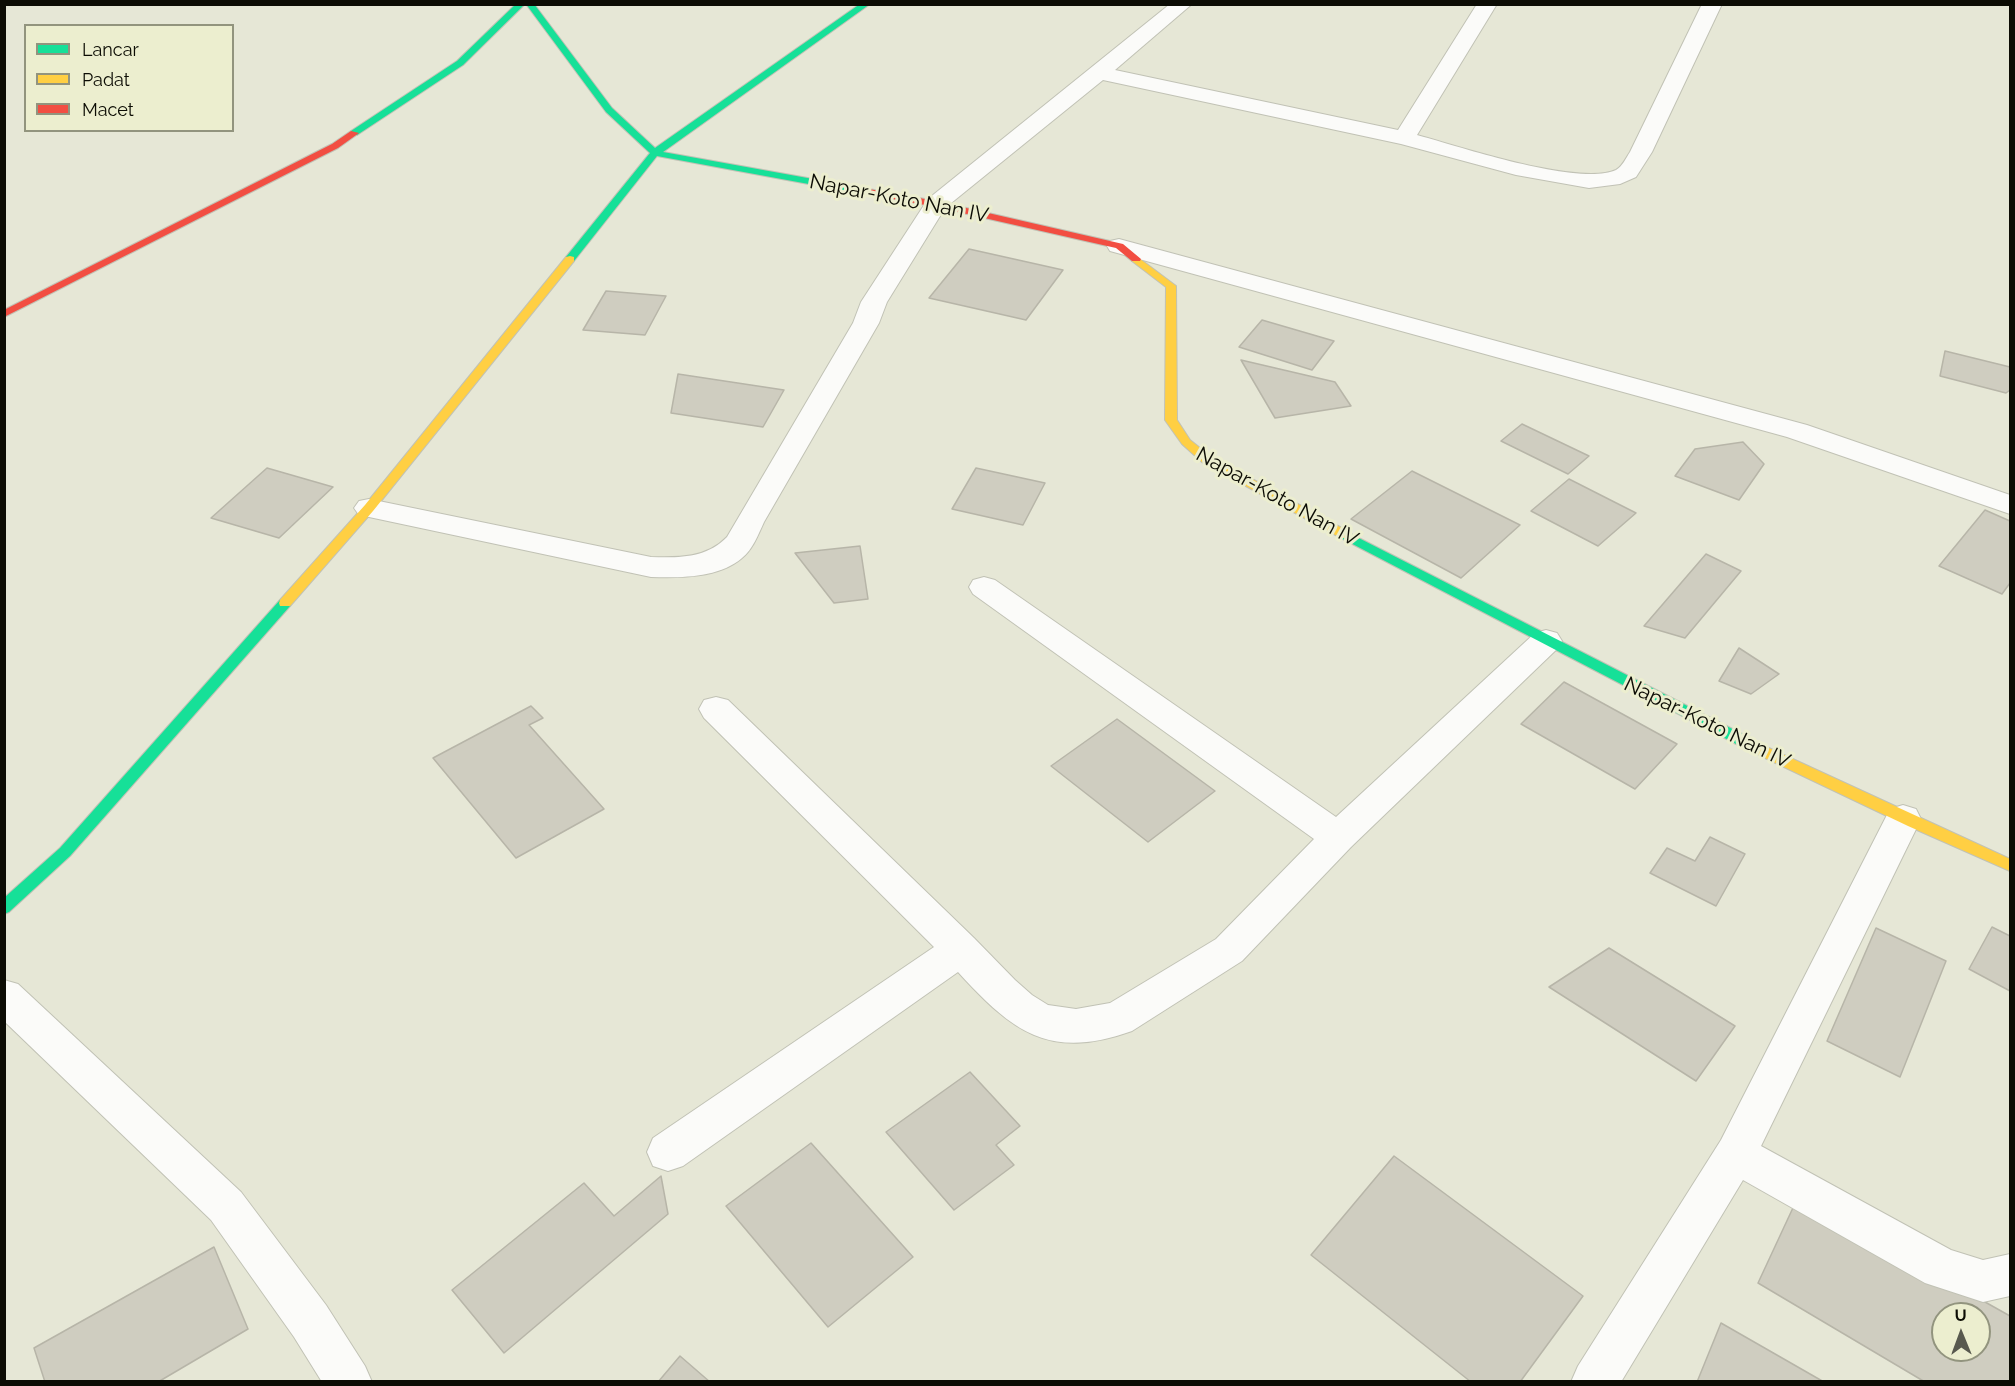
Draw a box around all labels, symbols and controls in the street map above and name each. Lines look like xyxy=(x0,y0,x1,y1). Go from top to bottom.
legend xyxy=(24,24,234,132)
text: Lancar xyxy=(82,39,139,60)
text: Padat xyxy=(82,69,130,90)
text: Macet xyxy=(82,99,134,120)
street label: Napar-Koto Nan IV xyxy=(807,169,991,229)
street label: Napar-Koto Nan IV xyxy=(1191,442,1363,552)
street label: Napar-Koto Nan IV xyxy=(1620,672,1794,774)
north arrow xyxy=(1931,1302,1991,1362)
text: U xyxy=(1955,1306,1967,1325)

